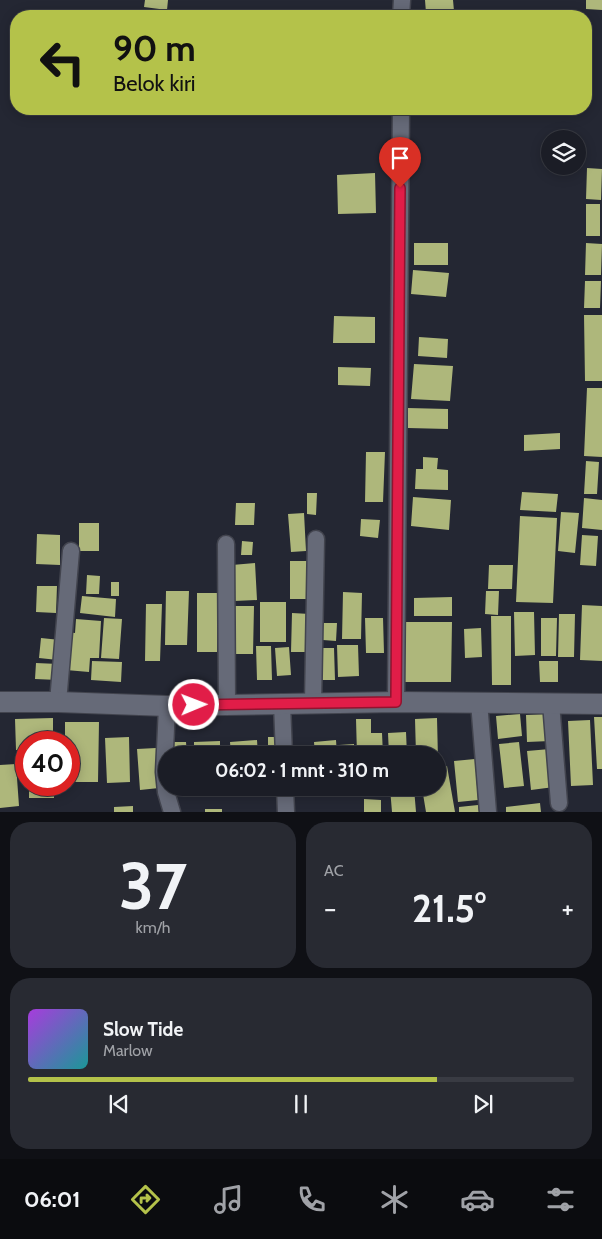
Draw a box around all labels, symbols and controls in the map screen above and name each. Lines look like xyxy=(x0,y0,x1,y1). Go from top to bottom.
text: 90 m xyxy=(113,27,196,70)
icon: left xyxy=(30,30,95,95)
text: Belok kiri xyxy=(113,70,196,97)
map controls xyxy=(541,130,586,175)
button: layers xyxy=(541,130,586,175)
pin xyxy=(379,137,421,188)
icon: arrive xyxy=(386,144,414,172)
position arrow xyxy=(167,678,219,730)
speed limit sign: 40 xyxy=(15,731,80,796)
text: 06:02 · 1 mnt · 310 m xyxy=(215,759,389,782)
text: 37 xyxy=(119,846,187,925)
text: AC xyxy=(324,861,344,880)
text: 21.5° xyxy=(412,885,486,932)
text: − xyxy=(324,891,336,925)
text: + xyxy=(562,891,574,925)
text: km/h xyxy=(135,918,171,937)
text: Slow Tide xyxy=(103,1018,183,1041)
text: Marlow xyxy=(103,1041,153,1060)
icon: previous xyxy=(105,1090,133,1118)
icon: pause xyxy=(287,1090,315,1118)
icon: next xyxy=(469,1090,497,1118)
icon: directions xyxy=(128,1182,163,1217)
icon: music xyxy=(211,1182,246,1217)
icon: phone xyxy=(294,1182,329,1217)
icon: climate xyxy=(377,1182,412,1217)
icon: car xyxy=(460,1182,495,1217)
icon: filters xyxy=(543,1182,578,1217)
text: 06:01 xyxy=(24,1186,80,1213)

